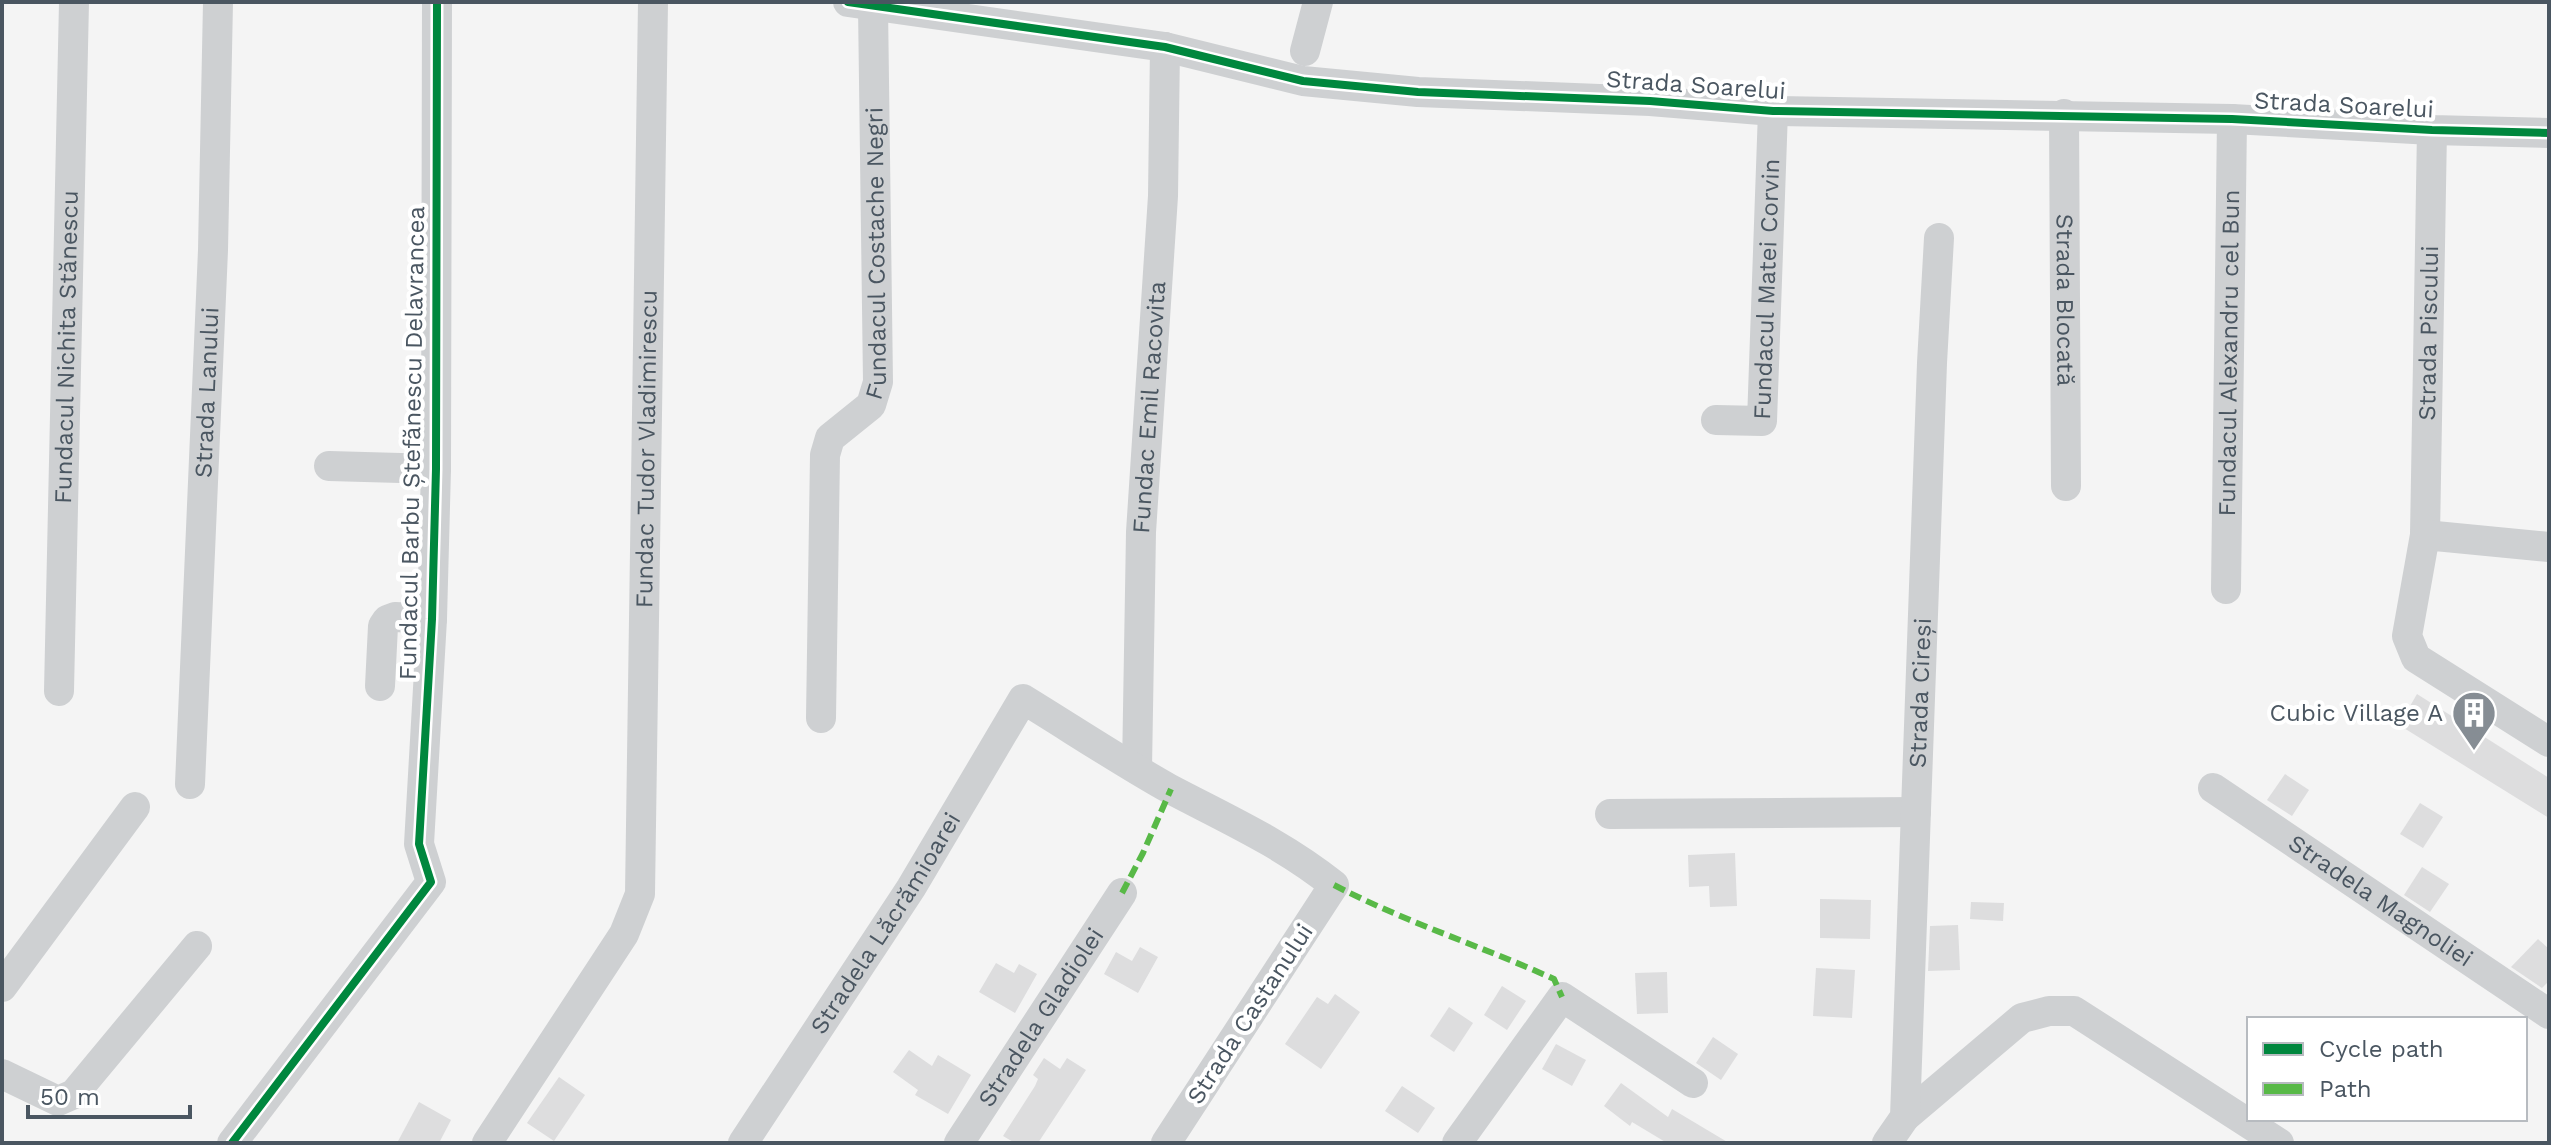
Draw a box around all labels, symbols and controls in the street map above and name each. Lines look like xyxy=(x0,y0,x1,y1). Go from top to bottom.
street label: Strada Soarelui xyxy=(1605,65,1787,105)
street label: Strada Soarelui xyxy=(2253,86,2435,124)
street label: Fundacul Costache Negri xyxy=(859,107,892,403)
street label: Fundacul Matei Corvin xyxy=(1748,158,1785,420)
street label: Fundacul Alexandru cel Bun xyxy=(2213,189,2245,517)
street label: Fundacul Nichita Stănescu xyxy=(49,190,84,504)
street label: Fundacul Barbu Ștefănescu Delavrancea xyxy=(394,206,430,680)
street label: Strada Blocată xyxy=(2051,214,2079,386)
street label: Strada Piscului xyxy=(2413,245,2444,421)
street label: Fundac Emil Racovita xyxy=(1127,280,1171,534)
street label: Fundac Tudor Vladimirescu xyxy=(630,290,663,608)
street label: Strada Lanului xyxy=(189,306,225,478)
street label: Strada Cireși xyxy=(1904,617,1937,768)
building icon: Cubic Village A xyxy=(2450,689,2498,752)
place label: Cubic Village A xyxy=(2270,699,2443,727)
street label: Stradela Lăcrămioarei xyxy=(805,807,967,1039)
street label: Stradela Magnoliei xyxy=(2283,829,2478,973)
street label: Strada Castanului xyxy=(1181,919,1319,1109)
street label: Stradela Gladiolei xyxy=(972,923,1109,1112)
legend xyxy=(2247,1017,2527,1121)
text: Cycle path xyxy=(2319,1035,2444,1063)
scale bar xyxy=(28,1069,190,1119)
text: Path xyxy=(2319,1075,2372,1103)
text: 50 m xyxy=(40,1083,100,1111)

